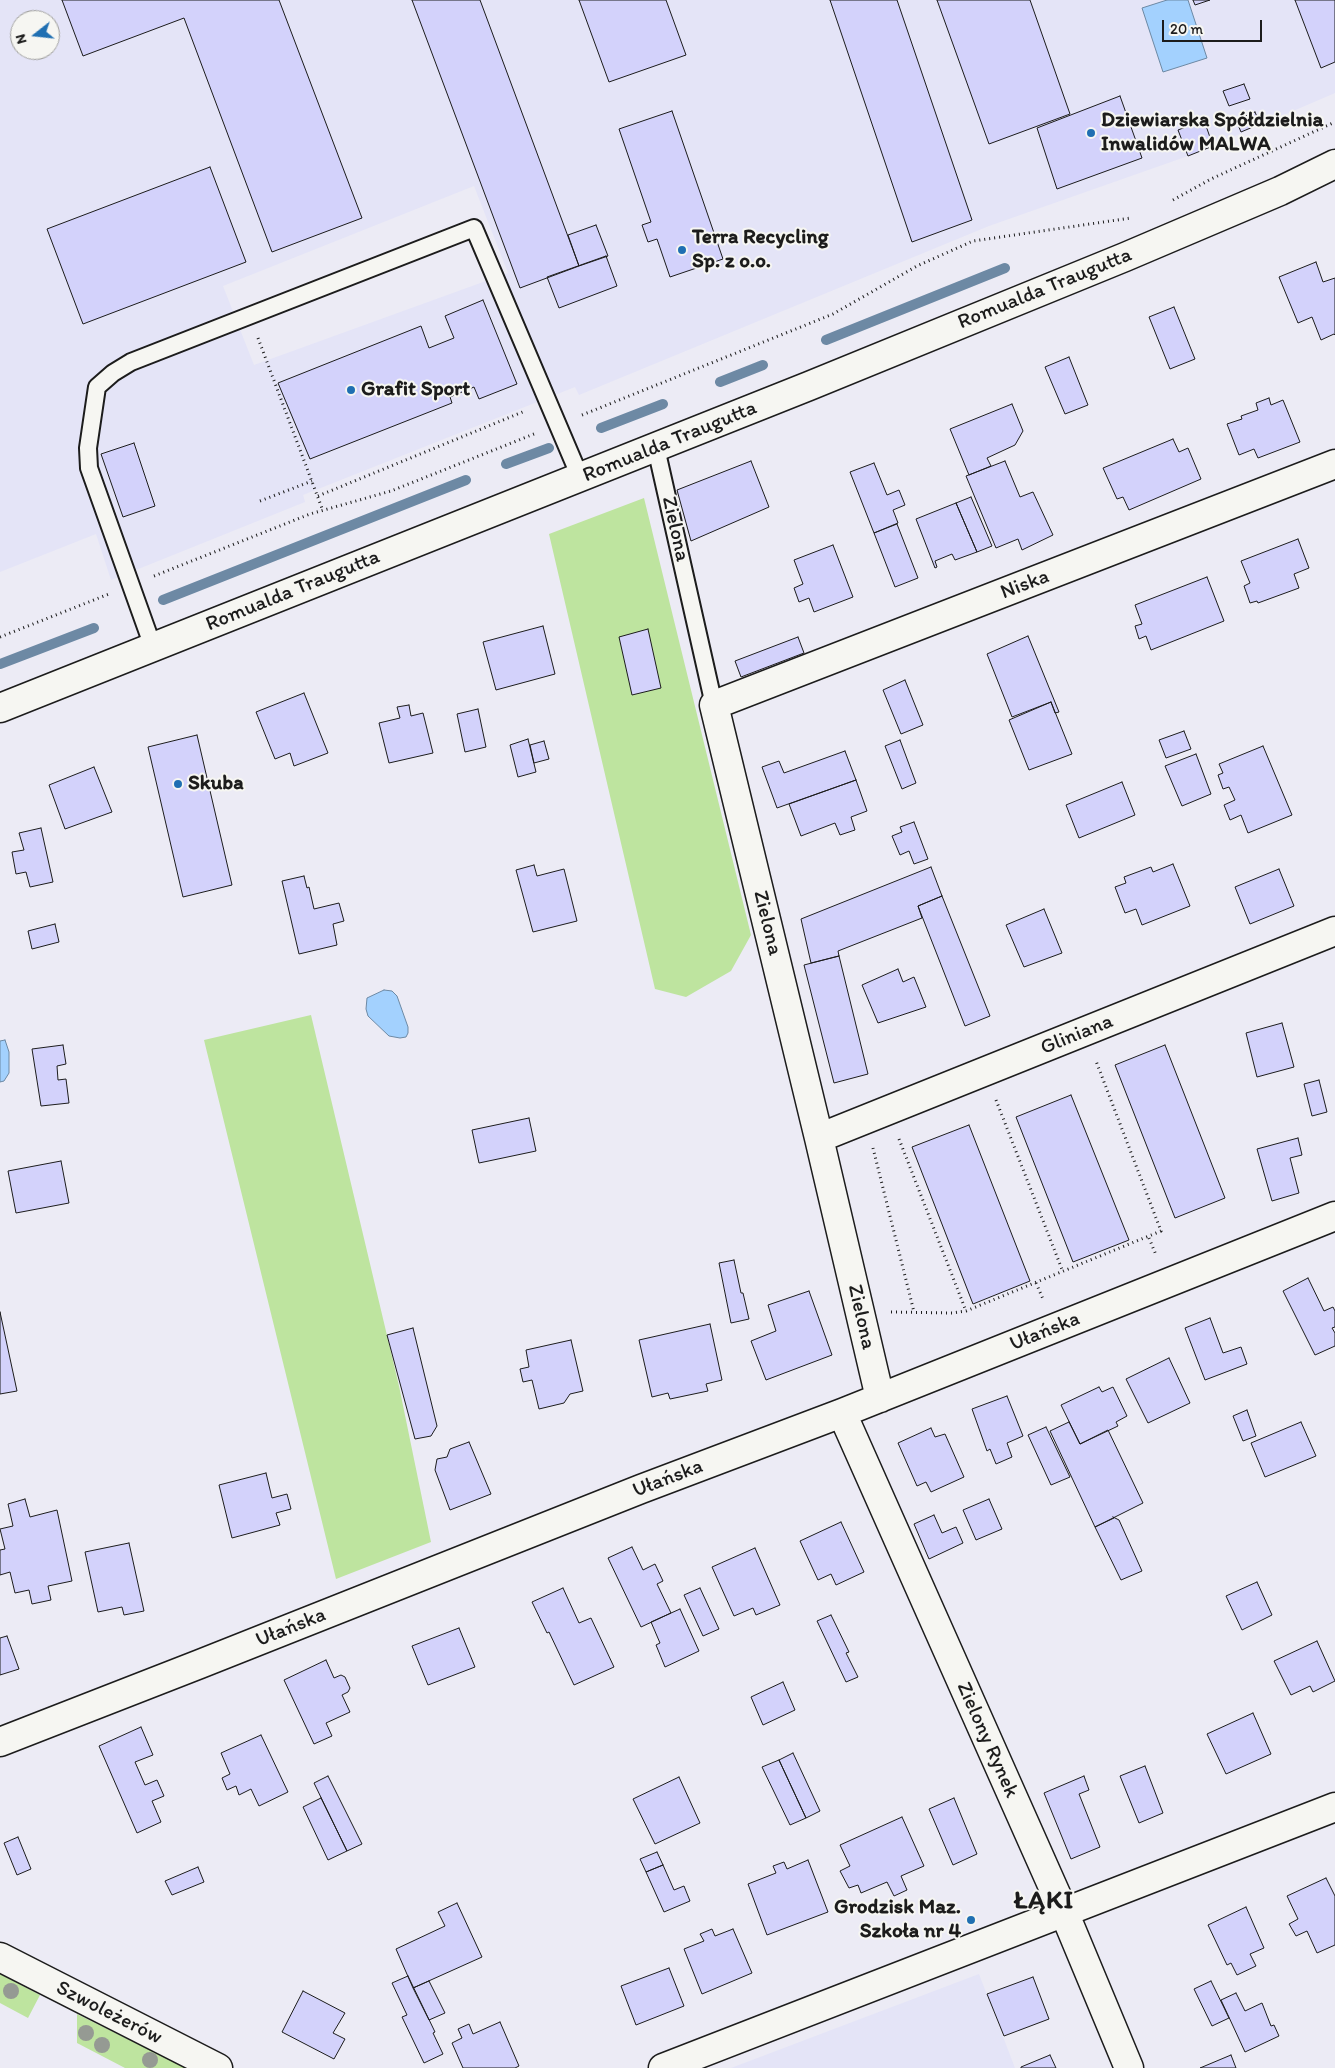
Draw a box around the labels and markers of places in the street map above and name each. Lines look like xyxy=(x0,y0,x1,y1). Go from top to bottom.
place label: Dziewiarska Spółdzielnia Inwalidów MALWA xyxy=(1101,108,1323,158)
marker: Dziewiarska Spółdzielnia Inwalidów MALWA xyxy=(1085,127,1097,139)
place label: Terra Recycling Sp. z o.o. xyxy=(692,225,828,275)
marker: Terra Recycling Sp. z o.o. xyxy=(676,244,688,256)
place label: Grafit Sport xyxy=(361,377,470,403)
marker: Grafit Sport xyxy=(345,384,357,396)
place label: Skuba xyxy=(188,771,244,797)
marker: Skuba xyxy=(172,778,184,790)
place label: Grodzisk Maz. Szkoła nr 4 xyxy=(834,1895,961,1945)
marker: Grodzisk Maz. Szkoła nr 4 xyxy=(965,1914,977,1926)

